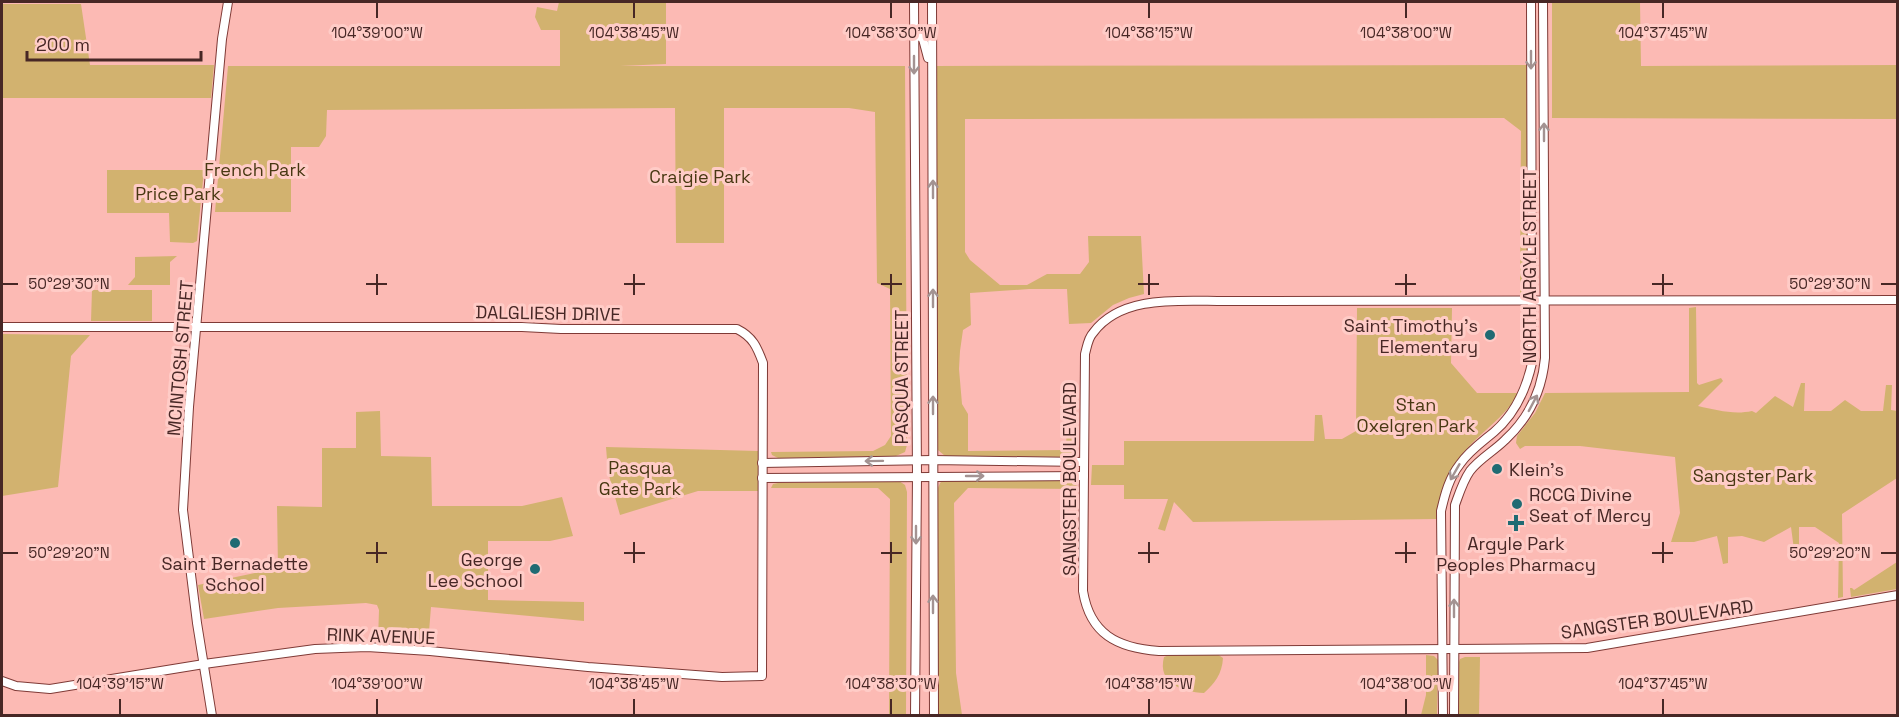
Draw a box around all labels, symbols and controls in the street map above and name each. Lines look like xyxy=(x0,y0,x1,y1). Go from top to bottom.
text: 104°39'00"W xyxy=(331,23,423,42)
text: 104°38'45"W xyxy=(589,23,679,42)
text: 104°38'30"W xyxy=(845,23,937,42)
text: 104°38'15"W xyxy=(1105,23,1193,42)
text: 104°38'00"W xyxy=(1360,23,1452,42)
text: 104°37'45"W xyxy=(1618,23,1708,42)
scale bar xyxy=(27,24,201,62)
text: 200 m xyxy=(36,33,90,56)
one-way arrow xyxy=(1525,49,1537,69)
one-way arrow xyxy=(908,54,920,74)
one-way arrow xyxy=(1538,122,1550,142)
park label: French Park xyxy=(204,158,306,181)
park label: Craigie Park xyxy=(649,165,751,188)
street label: NORTH ARGYLE STREET xyxy=(1518,168,1541,363)
one-way arrow xyxy=(927,179,939,199)
park label: Price Park xyxy=(135,182,221,205)
text: 50°29'30"N xyxy=(28,274,110,293)
text: 50°29'30"N xyxy=(1789,274,1871,293)
street label: MCINTOSH STREET xyxy=(162,279,198,437)
one-way arrow xyxy=(927,289,939,309)
street label: DALGLIESH DRIVE xyxy=(475,300,621,326)
street label: PASQUA STREET xyxy=(890,309,913,444)
place label: Saint Timothy's Elementary xyxy=(1344,314,1478,358)
marker: Saint Timothy's Elementary xyxy=(1483,328,1497,342)
street label: SANGSTER BOULEVARD xyxy=(1058,382,1081,576)
park label: Stan Oxelgren Park xyxy=(1357,393,1476,437)
one-way arrow xyxy=(927,395,939,415)
one-way arrow xyxy=(1527,395,1539,412)
one-way arrow xyxy=(864,455,884,467)
park label: Pasqua Gate Park xyxy=(599,456,681,500)
place label: Klein's xyxy=(1509,458,1564,481)
marker: Klein's xyxy=(1490,462,1504,476)
one-way arrow xyxy=(1449,463,1461,480)
park label: Sangster Park xyxy=(1693,464,1814,487)
one-way arrow xyxy=(965,470,985,482)
place label: RCCG Divine Seat of Mercy xyxy=(1529,483,1651,527)
marker: RCCG Divine Seat of Mercy xyxy=(1510,497,1524,511)
marker: Argyle Park Peoples Pharmacy xyxy=(1509,516,1523,530)
one-way arrow xyxy=(910,524,922,544)
place label: Argyle Park Peoples Pharmacy xyxy=(1436,532,1596,576)
marker: Saint Bernadette School xyxy=(228,536,242,550)
text: 50°29'20"N xyxy=(28,543,110,562)
text: 50°29'20"N xyxy=(1789,543,1871,562)
place label: George Lee School xyxy=(428,548,523,592)
place label: Saint Bernadette School xyxy=(162,552,308,596)
marker: George Lee School xyxy=(528,562,542,576)
one-way arrow xyxy=(927,594,939,614)
street label: SANGSTER BOULEVARD xyxy=(1559,594,1755,644)
one-way arrow xyxy=(1448,598,1460,618)
street label: RINK AVENUE xyxy=(326,623,436,649)
text: 104°39'15"W xyxy=(76,674,164,693)
text: 104°39'00"W xyxy=(331,674,423,693)
text: 104°38'45"W xyxy=(589,674,679,693)
text: 104°38'30"W xyxy=(845,674,937,693)
text: 104°38'15"W xyxy=(1105,674,1193,693)
text: 104°38'00"W xyxy=(1360,674,1452,693)
text: 104°37'45"W xyxy=(1618,674,1708,693)

